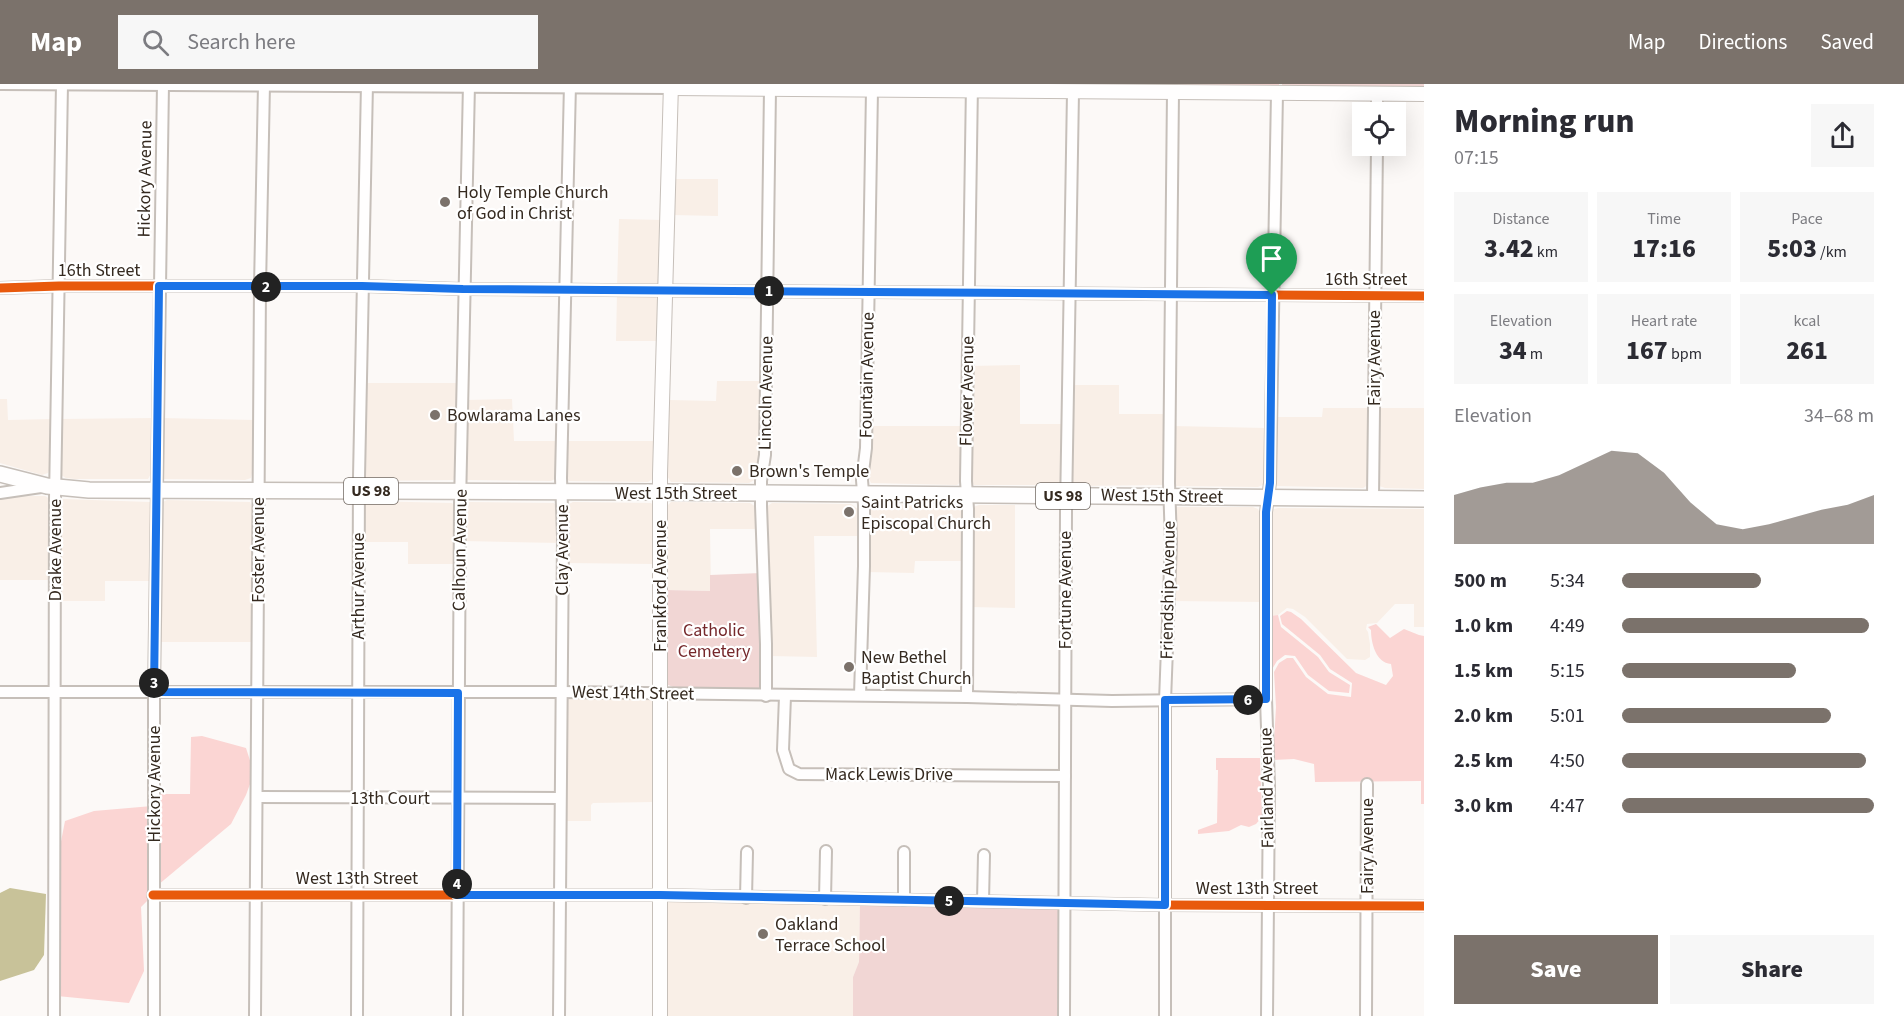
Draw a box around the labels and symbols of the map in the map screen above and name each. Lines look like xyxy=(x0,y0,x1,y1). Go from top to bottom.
street label: Hickory Avenue xyxy=(131,120,159,238)
place label: Holy Temple Church of God in Christ xyxy=(457,180,608,226)
marker: Holy Temple Church of God in Christ xyxy=(438,195,452,209)
pin xyxy=(1246,233,1297,295)
street label: 16th Street xyxy=(58,258,140,283)
street label: 16th Street xyxy=(1325,267,1407,292)
pin: 2 xyxy=(251,272,281,302)
pin: 1 xyxy=(754,276,784,306)
street label: Fairy Avenue xyxy=(1362,310,1387,406)
street label: Fountain Avenue xyxy=(853,312,881,438)
street label: Lincoln Avenue xyxy=(753,336,779,450)
street label: Flower Avenue xyxy=(954,336,980,446)
place label: Bowlarama Lanes xyxy=(447,403,581,428)
marker: Bowlarama Lanes xyxy=(428,408,442,422)
place label: Brown's Temple xyxy=(749,459,869,484)
marker: Brown's Temple xyxy=(730,464,744,478)
road number: US 98 xyxy=(344,478,398,504)
street label: West 15th Street xyxy=(615,481,737,506)
street label: West 15th Street xyxy=(1101,482,1223,510)
road number: US 98 xyxy=(1036,483,1090,509)
street label: Calhoun Avenue xyxy=(446,489,474,611)
place label: Saint Patricks Episcopal Church xyxy=(861,490,991,536)
street label: Foster Avenue xyxy=(246,497,271,603)
street label: Drake Avenue xyxy=(43,499,68,601)
street label: Clay Avenue xyxy=(550,504,575,596)
marker: Saint Patricks Episcopal Church xyxy=(842,505,856,519)
street label: Frankford Avenue xyxy=(648,520,673,652)
street label: Friendship Avenue xyxy=(1154,520,1182,660)
street label: Fortune Avenue xyxy=(1053,531,1078,649)
street label: Arthur Avenue xyxy=(346,532,371,640)
park label: Catholic Cemetery xyxy=(678,618,751,664)
place label: New Bethel Baptist Church xyxy=(861,645,972,691)
marker: New Bethel Baptist Church xyxy=(842,660,856,674)
pin: 3 xyxy=(139,668,169,698)
street label: West 14th Street xyxy=(572,679,694,707)
pin: 6 xyxy=(1233,685,1263,715)
street label: Hickory Avenue xyxy=(142,725,167,842)
street label: Fairland Avenue xyxy=(1253,727,1281,849)
street label: Mack Lewis Drive xyxy=(825,762,953,787)
street label: 13th Court xyxy=(350,786,430,811)
street label: Fairy Avenue xyxy=(1355,798,1380,894)
street label: West 13th Street xyxy=(296,866,418,891)
pin: 4 xyxy=(442,869,472,899)
street label: West 13th Street xyxy=(1196,876,1318,901)
pin: 5 xyxy=(934,886,964,916)
place label: Oakland Terrace School xyxy=(775,912,886,958)
marker: Oakland Terrace School xyxy=(756,927,770,941)

